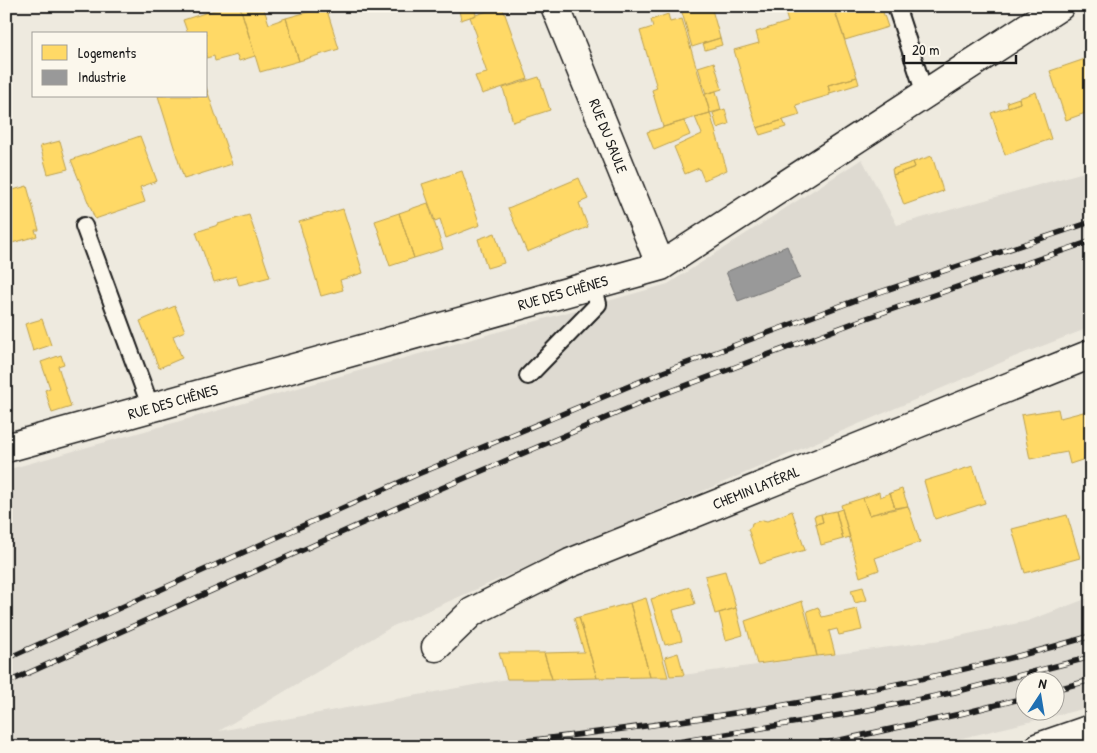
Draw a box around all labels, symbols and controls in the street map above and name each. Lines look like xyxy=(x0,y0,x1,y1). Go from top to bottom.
legend xyxy=(32,32,208,98)
scale bar xyxy=(904,32,1017,64)
text: 20 m xyxy=(912,39,939,60)
text: Logements xyxy=(78,42,136,63)
text: Industrie xyxy=(78,66,126,87)
street label: RUE DU SAULE xyxy=(584,95,633,177)
street label: RUE DES CHÊNES xyxy=(515,270,610,315)
street label: RUE DES CHÊNES xyxy=(125,379,220,424)
street label: CHEMIN LATÉRAL xyxy=(709,460,803,515)
north arrow xyxy=(1014,670,1064,720)
text: N xyxy=(1037,673,1049,693)

